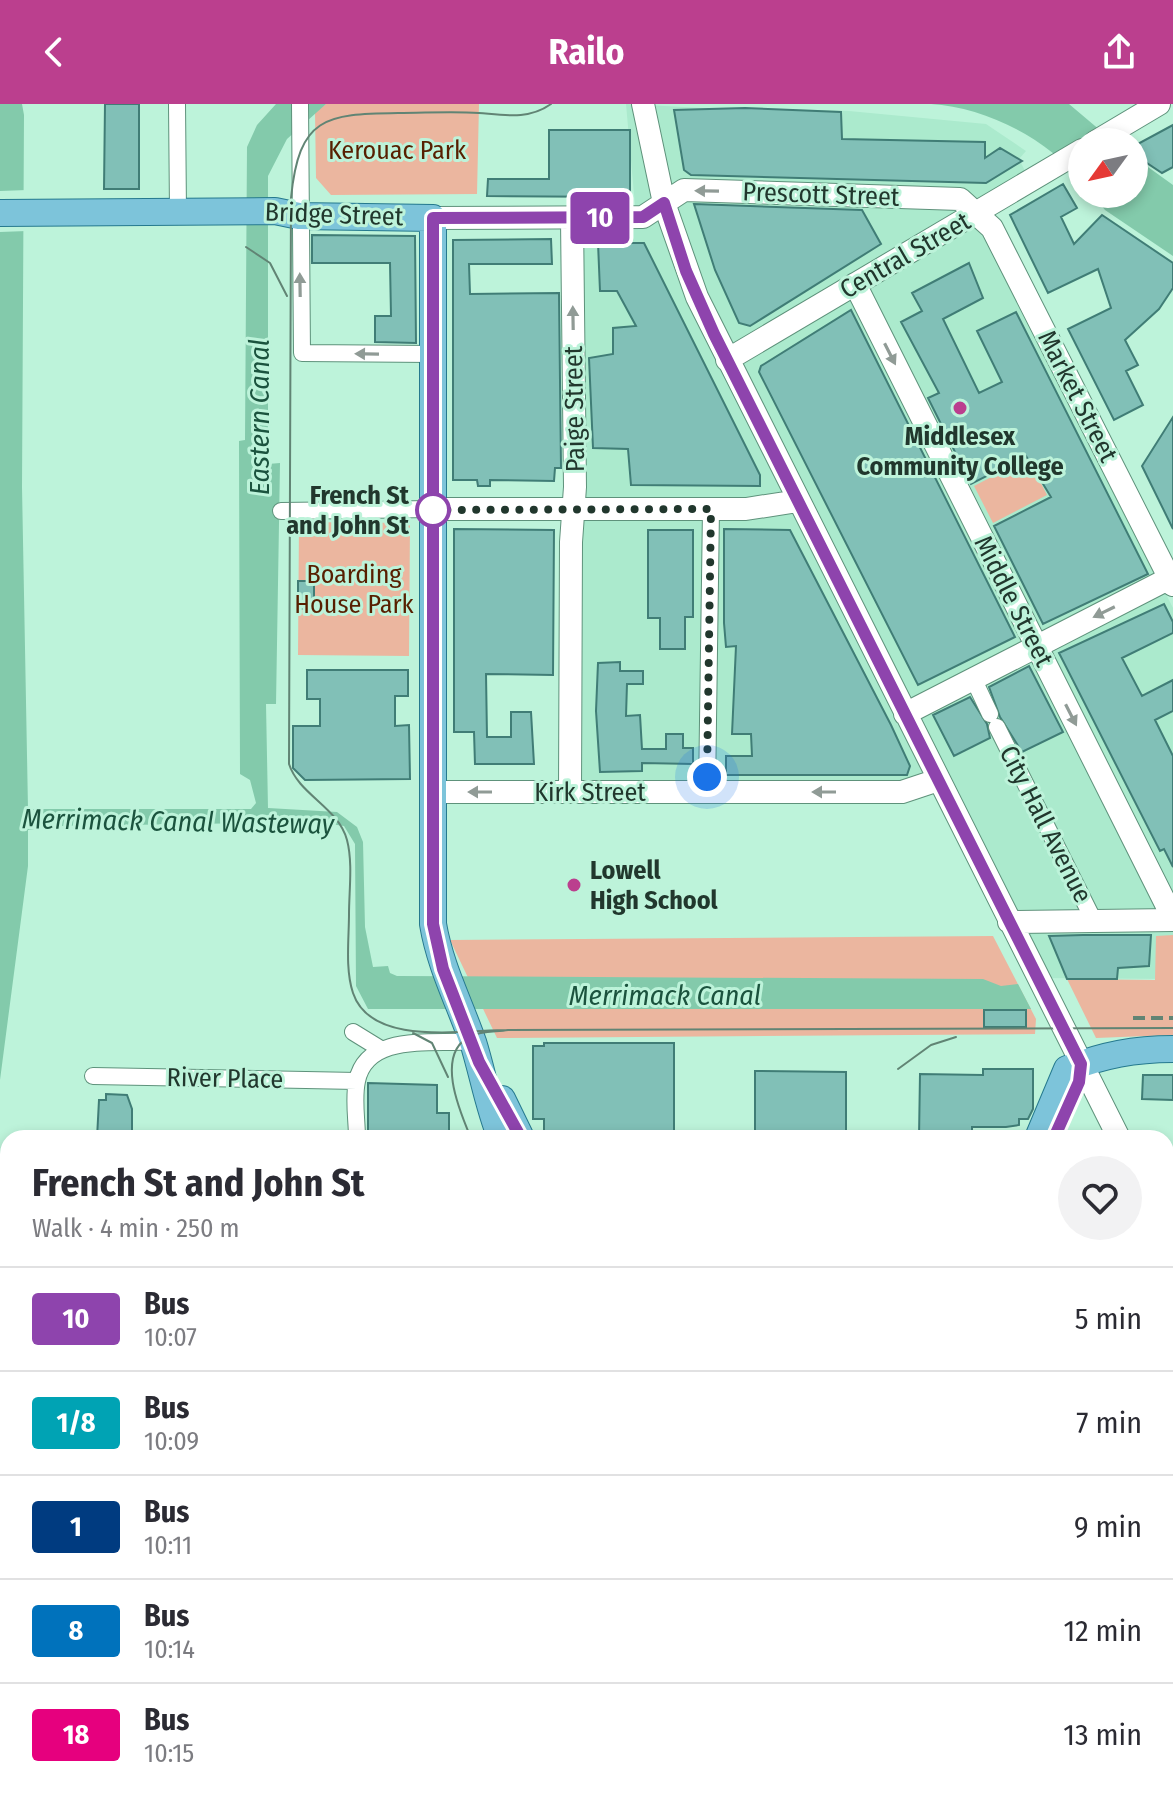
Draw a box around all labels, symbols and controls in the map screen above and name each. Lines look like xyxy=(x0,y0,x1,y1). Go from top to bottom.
icon: back xyxy=(32,30,76,74)
text: Railo xyxy=(549,30,624,74)
icon: share xyxy=(1097,30,1141,74)
north arrow xyxy=(1068,128,1148,208)
map controls xyxy=(1068,128,1148,208)
park label: Kerouac Park xyxy=(328,135,467,166)
street label: Prescott Street xyxy=(742,176,900,213)
one-way arrow xyxy=(694,184,719,197)
line badge: 10 xyxy=(564,192,636,244)
street label: Bridge Street xyxy=(264,197,404,232)
text: 10 xyxy=(586,201,614,234)
street label: Central Street xyxy=(835,205,976,305)
one-way arrow xyxy=(294,272,307,297)
one-way arrow xyxy=(567,305,579,330)
street label: Market Street xyxy=(1031,325,1124,468)
water label: Eastern Canal xyxy=(243,339,276,495)
one-way arrow xyxy=(884,342,897,365)
street label: Paige Street xyxy=(558,345,591,472)
one-way arrow xyxy=(354,348,379,360)
marker: Middlesex Community College xyxy=(951,399,969,417)
place label: Middlesex Community College xyxy=(856,421,1064,482)
place label: French St and John St xyxy=(286,480,410,541)
marker: French St and John St xyxy=(416,493,450,527)
street label: Middle Street xyxy=(967,531,1060,672)
park label: Boarding House Park xyxy=(294,559,415,620)
one-way arrow xyxy=(1092,606,1115,619)
one-way arrow xyxy=(1065,704,1078,727)
street label: City Hall Avenue xyxy=(993,741,1098,908)
your location xyxy=(687,757,727,797)
street label: Kirk Street xyxy=(534,777,646,808)
one-way arrow xyxy=(467,786,492,798)
one-way arrow xyxy=(811,786,836,798)
water label: Merrimack Canal Wasteway xyxy=(22,802,336,841)
place label: Lowell High School xyxy=(590,855,719,916)
marker: Lowell High School xyxy=(565,876,583,894)
water label: Merrimack Canal xyxy=(569,979,761,1012)
street label: River Place xyxy=(166,1062,284,1095)
button: heart xyxy=(1058,1156,1142,1240)
text: French St and John St xyxy=(32,1160,364,1206)
text: Walk · 4 min · 250 m xyxy=(32,1213,240,1244)
text: Bus xyxy=(144,1286,189,1322)
text: 5 min xyxy=(1075,1301,1142,1337)
text: 10 xyxy=(62,1302,90,1335)
text: 10:07 xyxy=(144,1322,197,1353)
text: Bus xyxy=(144,1390,189,1426)
text: 7 min xyxy=(1076,1405,1142,1441)
text: 1/8 xyxy=(56,1406,96,1439)
text: 10:09 xyxy=(144,1426,199,1457)
text: Bus xyxy=(144,1494,189,1530)
text: 9 min xyxy=(1074,1509,1142,1545)
text: 1 xyxy=(70,1510,82,1543)
text: 10:11 xyxy=(144,1530,192,1561)
text: Bus xyxy=(144,1598,189,1634)
text: 12 min xyxy=(1064,1613,1142,1649)
text: 8 xyxy=(69,1614,83,1647)
text: 10:14 xyxy=(144,1634,195,1665)
text: Bus xyxy=(144,1702,189,1738)
text: 13 min xyxy=(1063,1717,1142,1753)
text: 18 xyxy=(63,1718,89,1751)
text: 10:15 xyxy=(144,1738,194,1769)

